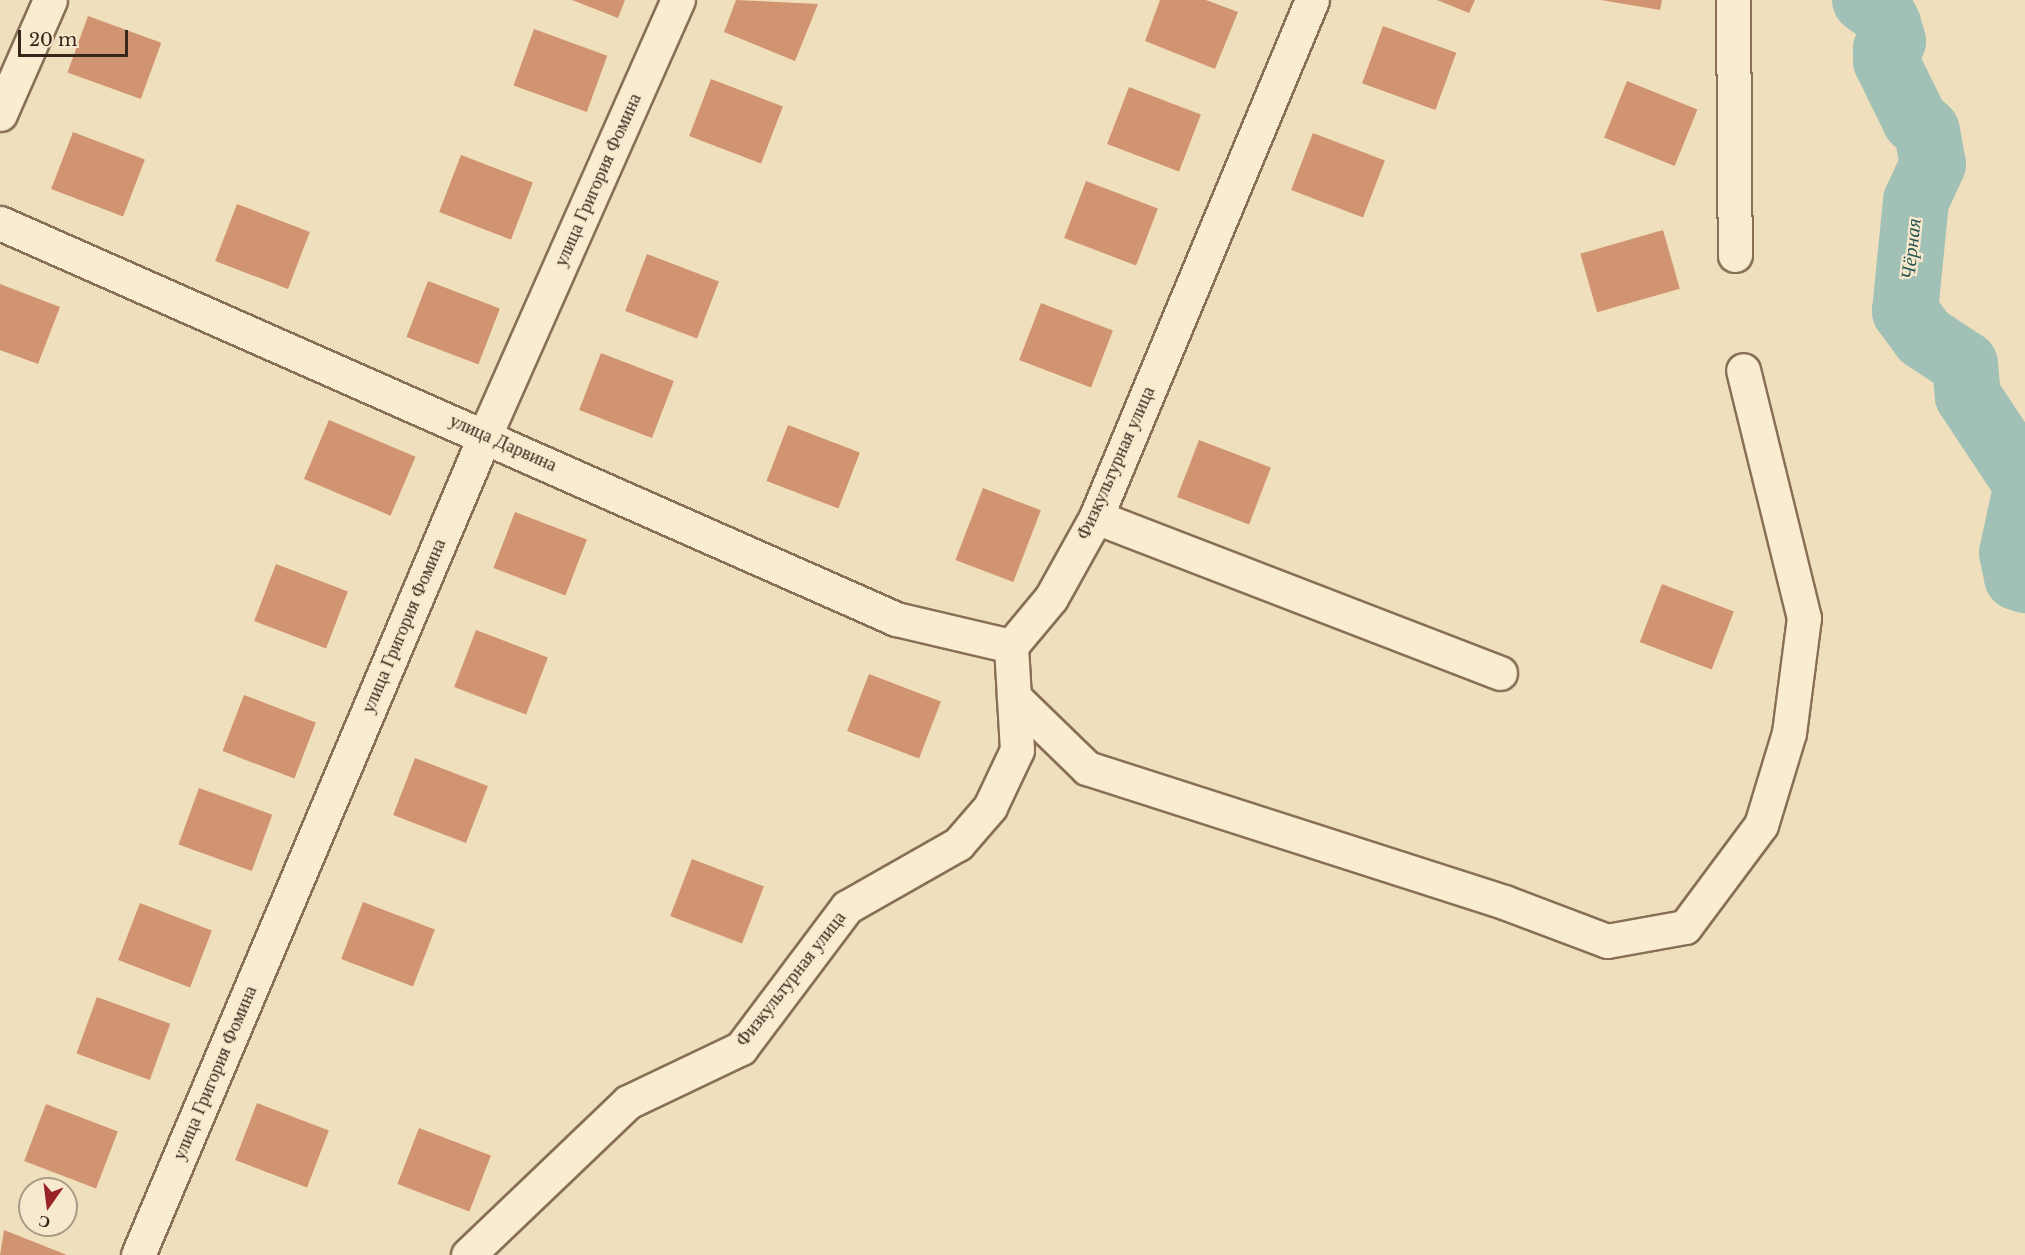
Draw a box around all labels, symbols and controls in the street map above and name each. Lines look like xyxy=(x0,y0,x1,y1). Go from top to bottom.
scale bar xyxy=(21,18,130,56)
text: 20 m xyxy=(29,29,77,51)
street label: улица Григория Фомина xyxy=(550,90,646,270)
water label: Чёрная xyxy=(1896,217,1926,281)
street label: Физкультурная улица xyxy=(1073,383,1159,543)
street label: улица Дарвина xyxy=(446,410,560,476)
street label: улица Григория Фомина xyxy=(358,536,450,716)
street label: Физкультурная улица xyxy=(732,907,850,1051)
street label: улица Григория Фомина xyxy=(169,983,261,1163)
north arrow xyxy=(18,1177,78,1237)
text: С xyxy=(36,1211,52,1234)

